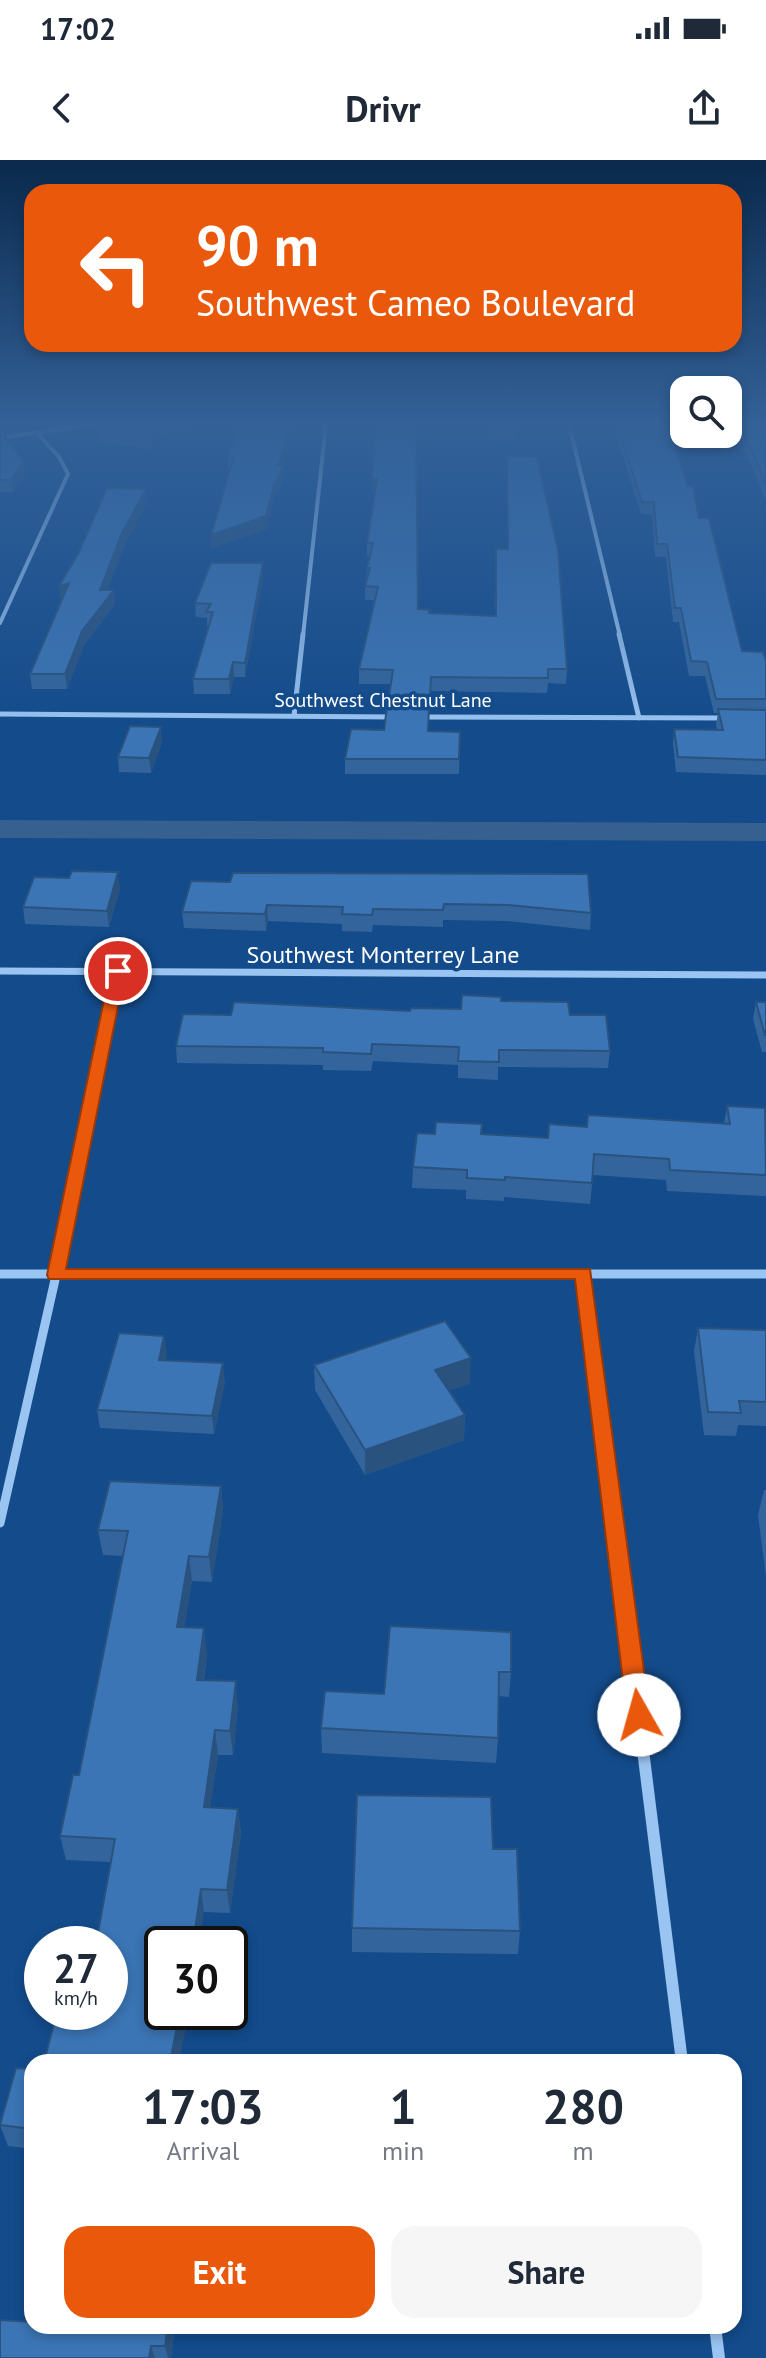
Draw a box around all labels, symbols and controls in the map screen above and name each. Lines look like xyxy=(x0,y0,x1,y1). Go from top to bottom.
text: 17:02 xyxy=(40,9,116,48)
text: Drivr xyxy=(345,85,421,132)
icon: back xyxy=(40,86,84,130)
icon: share xyxy=(682,86,726,130)
text: 90 m xyxy=(196,209,319,281)
icon: left xyxy=(64,216,168,320)
text: Southwest Cameo Boulevard xyxy=(196,279,635,326)
map controls xyxy=(670,376,742,448)
button: search xyxy=(670,376,742,448)
street label: Southwest Chestnut Lane xyxy=(274,687,492,713)
pin xyxy=(84,937,152,1005)
street label: Southwest Monterrey Lane xyxy=(247,939,519,970)
icon: arrive xyxy=(96,949,140,993)
position arrow xyxy=(597,1673,681,1757)
speed limit sign: 30 xyxy=(144,1926,248,2030)
text: 27 xyxy=(53,1942,99,1994)
text: km/h xyxy=(54,1985,98,2011)
text: 17:03 xyxy=(142,2075,264,2137)
text: 1 xyxy=(389,2075,417,2137)
text: 280 xyxy=(542,2075,624,2137)
text: Arrival xyxy=(167,2134,239,2167)
text: min xyxy=(382,2134,424,2167)
text: m xyxy=(573,2134,594,2167)
button: Exit xyxy=(64,2226,375,2318)
button: Share xyxy=(391,2226,702,2318)

